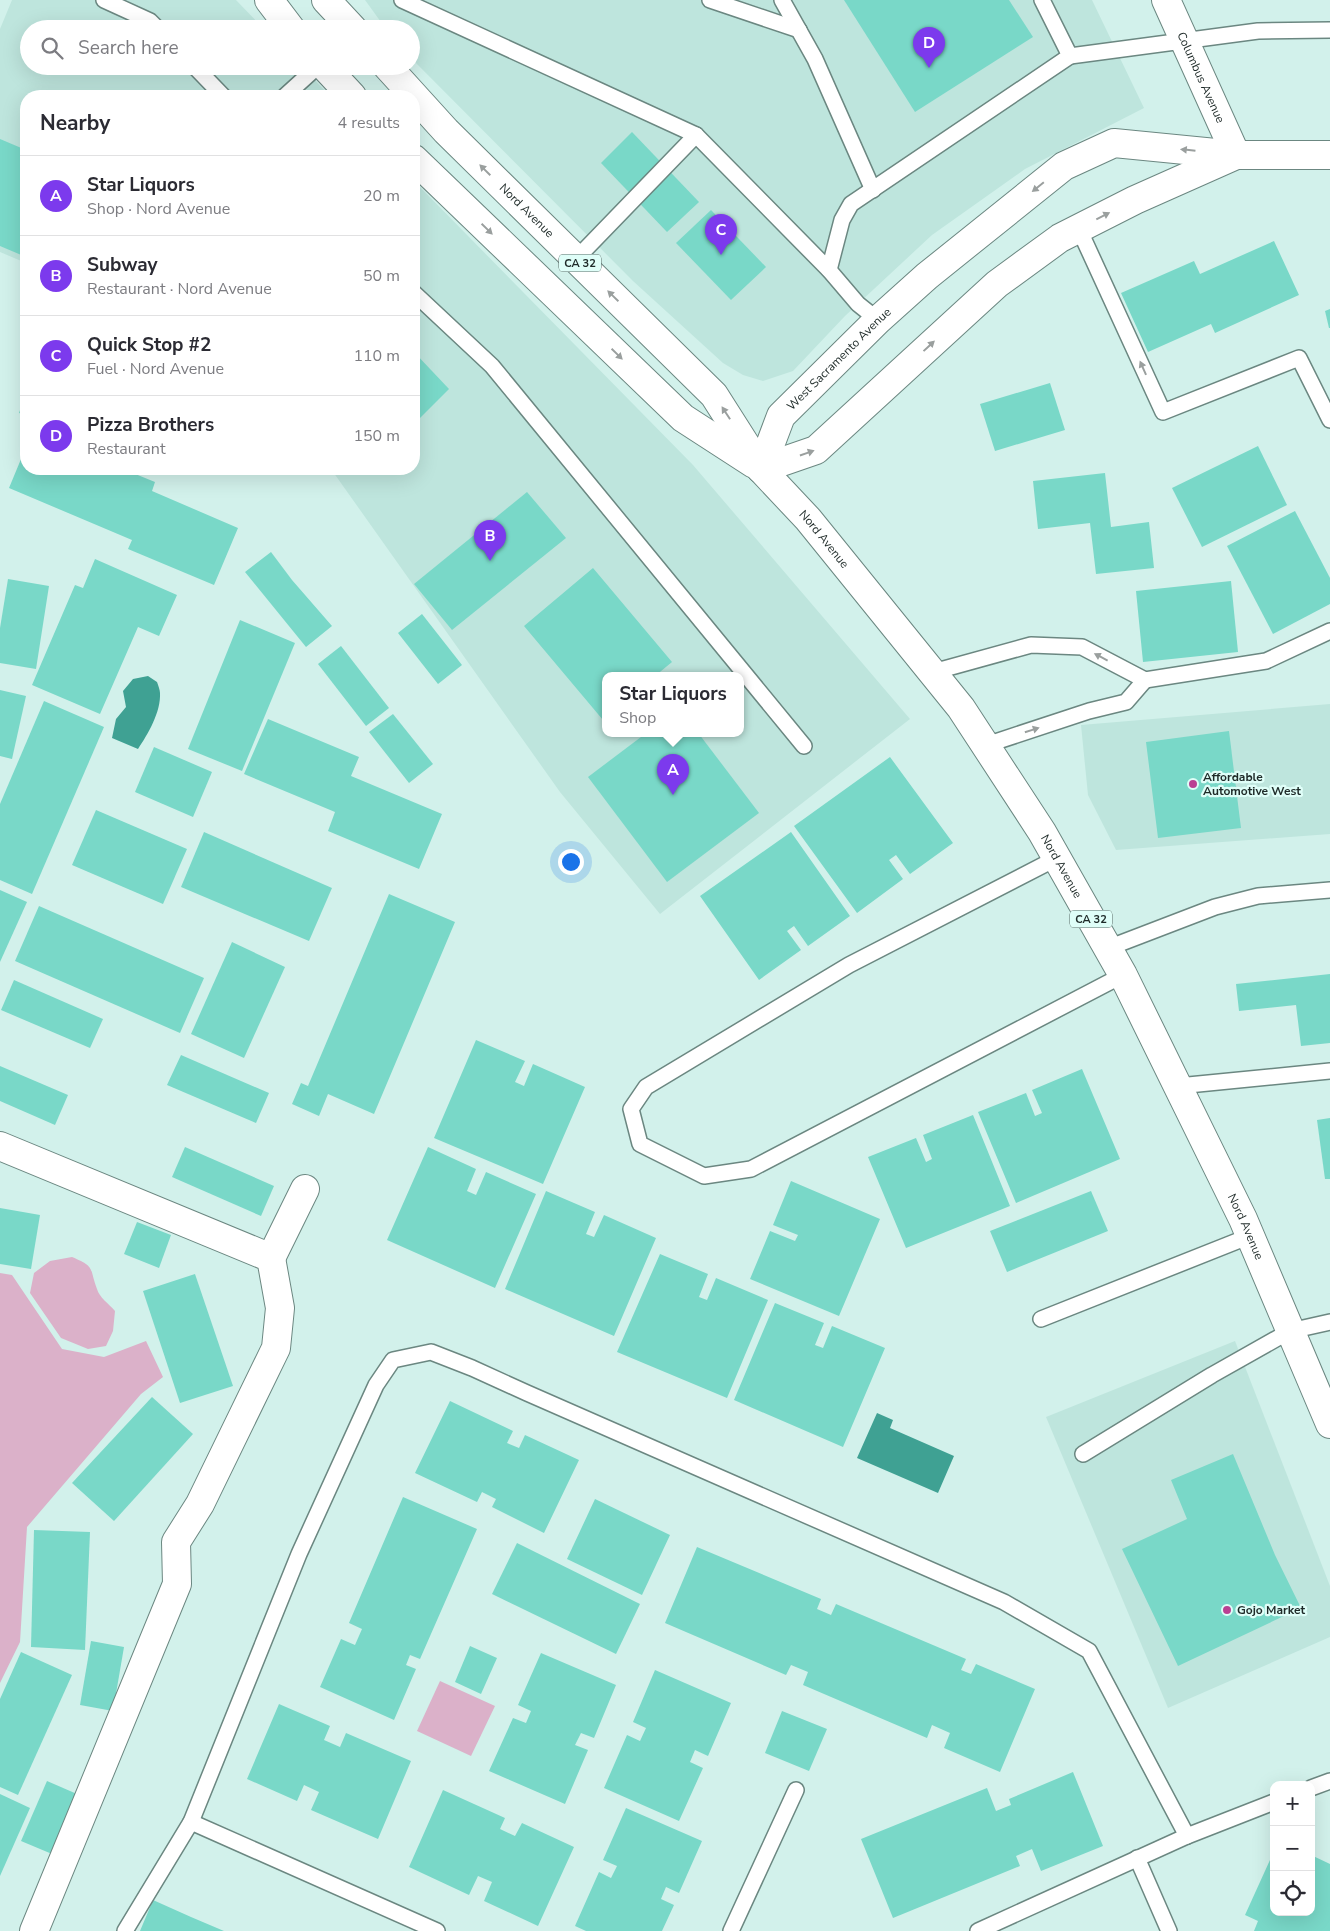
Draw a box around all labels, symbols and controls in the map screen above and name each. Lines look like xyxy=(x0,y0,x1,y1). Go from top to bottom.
search box xyxy=(20,20,420,75)
pin: D xyxy=(913,27,945,68)
street label: Columbus Avenue xyxy=(1173,29,1229,126)
icon: search xyxy=(38,34,66,62)
text: Search here xyxy=(78,35,179,61)
text: Nearby xyxy=(40,109,110,137)
text: 4 results xyxy=(338,112,400,134)
one-way arrow xyxy=(1179,146,1195,154)
one-way arrow xyxy=(479,164,491,176)
text: Star Liquors xyxy=(87,172,195,198)
street label: Nord Avenue xyxy=(496,180,557,241)
one-way arrow xyxy=(1032,182,1045,193)
text: A xyxy=(50,185,62,207)
text: 20 m xyxy=(363,185,400,207)
text: Shop · Nord Avenue xyxy=(87,198,230,220)
one-way arrow xyxy=(1096,212,1110,220)
pin: C xyxy=(705,214,737,255)
one-way arrow xyxy=(480,223,492,235)
text: Subway xyxy=(87,252,158,278)
road number: CA 32 xyxy=(559,254,601,272)
text: B xyxy=(50,265,62,287)
text: 50 m xyxy=(363,265,400,287)
text: Restaurant · Nord Avenue xyxy=(87,278,272,300)
one-way arrow xyxy=(608,291,620,303)
street label: West Sacramento Avenue xyxy=(783,304,894,414)
text: Quick Stop #2 xyxy=(87,332,211,358)
one-way arrow xyxy=(923,341,935,352)
text: C xyxy=(51,345,61,367)
text: 110 m xyxy=(353,345,400,367)
one-way arrow xyxy=(610,348,622,360)
text: Fuel · Nord Avenue xyxy=(87,358,224,380)
one-way arrow xyxy=(1138,361,1146,375)
one-way arrow xyxy=(721,407,730,420)
text: Pizza Brothers xyxy=(87,412,214,438)
text: D xyxy=(50,425,62,447)
text: 150 m xyxy=(353,425,400,447)
text: Restaurant xyxy=(87,438,166,460)
one-way arrow xyxy=(800,449,815,456)
street label: Nord Avenue xyxy=(796,506,853,572)
pin: B xyxy=(474,520,506,561)
one-way arrow xyxy=(1094,653,1109,661)
popup xyxy=(602,672,744,737)
text: Star Liquors xyxy=(619,681,727,707)
text: Shop xyxy=(619,707,656,729)
one-way arrow xyxy=(1025,726,1040,734)
pin: A xyxy=(657,754,689,795)
place label: Affordable Automotive West xyxy=(1203,769,1301,799)
marker: Affordable Automotive West xyxy=(1187,778,1199,790)
street label: Nord Avenue xyxy=(1037,832,1086,901)
your location xyxy=(558,849,584,875)
road number: CA 32 xyxy=(1070,911,1112,928)
street label: Nord Avenue xyxy=(1224,1191,1267,1262)
place label: Gojo Market xyxy=(1237,1602,1305,1618)
marker: Gojo Market xyxy=(1221,1604,1233,1616)
map controls xyxy=(1270,1781,1315,1916)
button: + xyxy=(1270,1781,1315,1826)
button: − xyxy=(1270,1826,1315,1871)
button: locate xyxy=(1270,1871,1315,1916)

